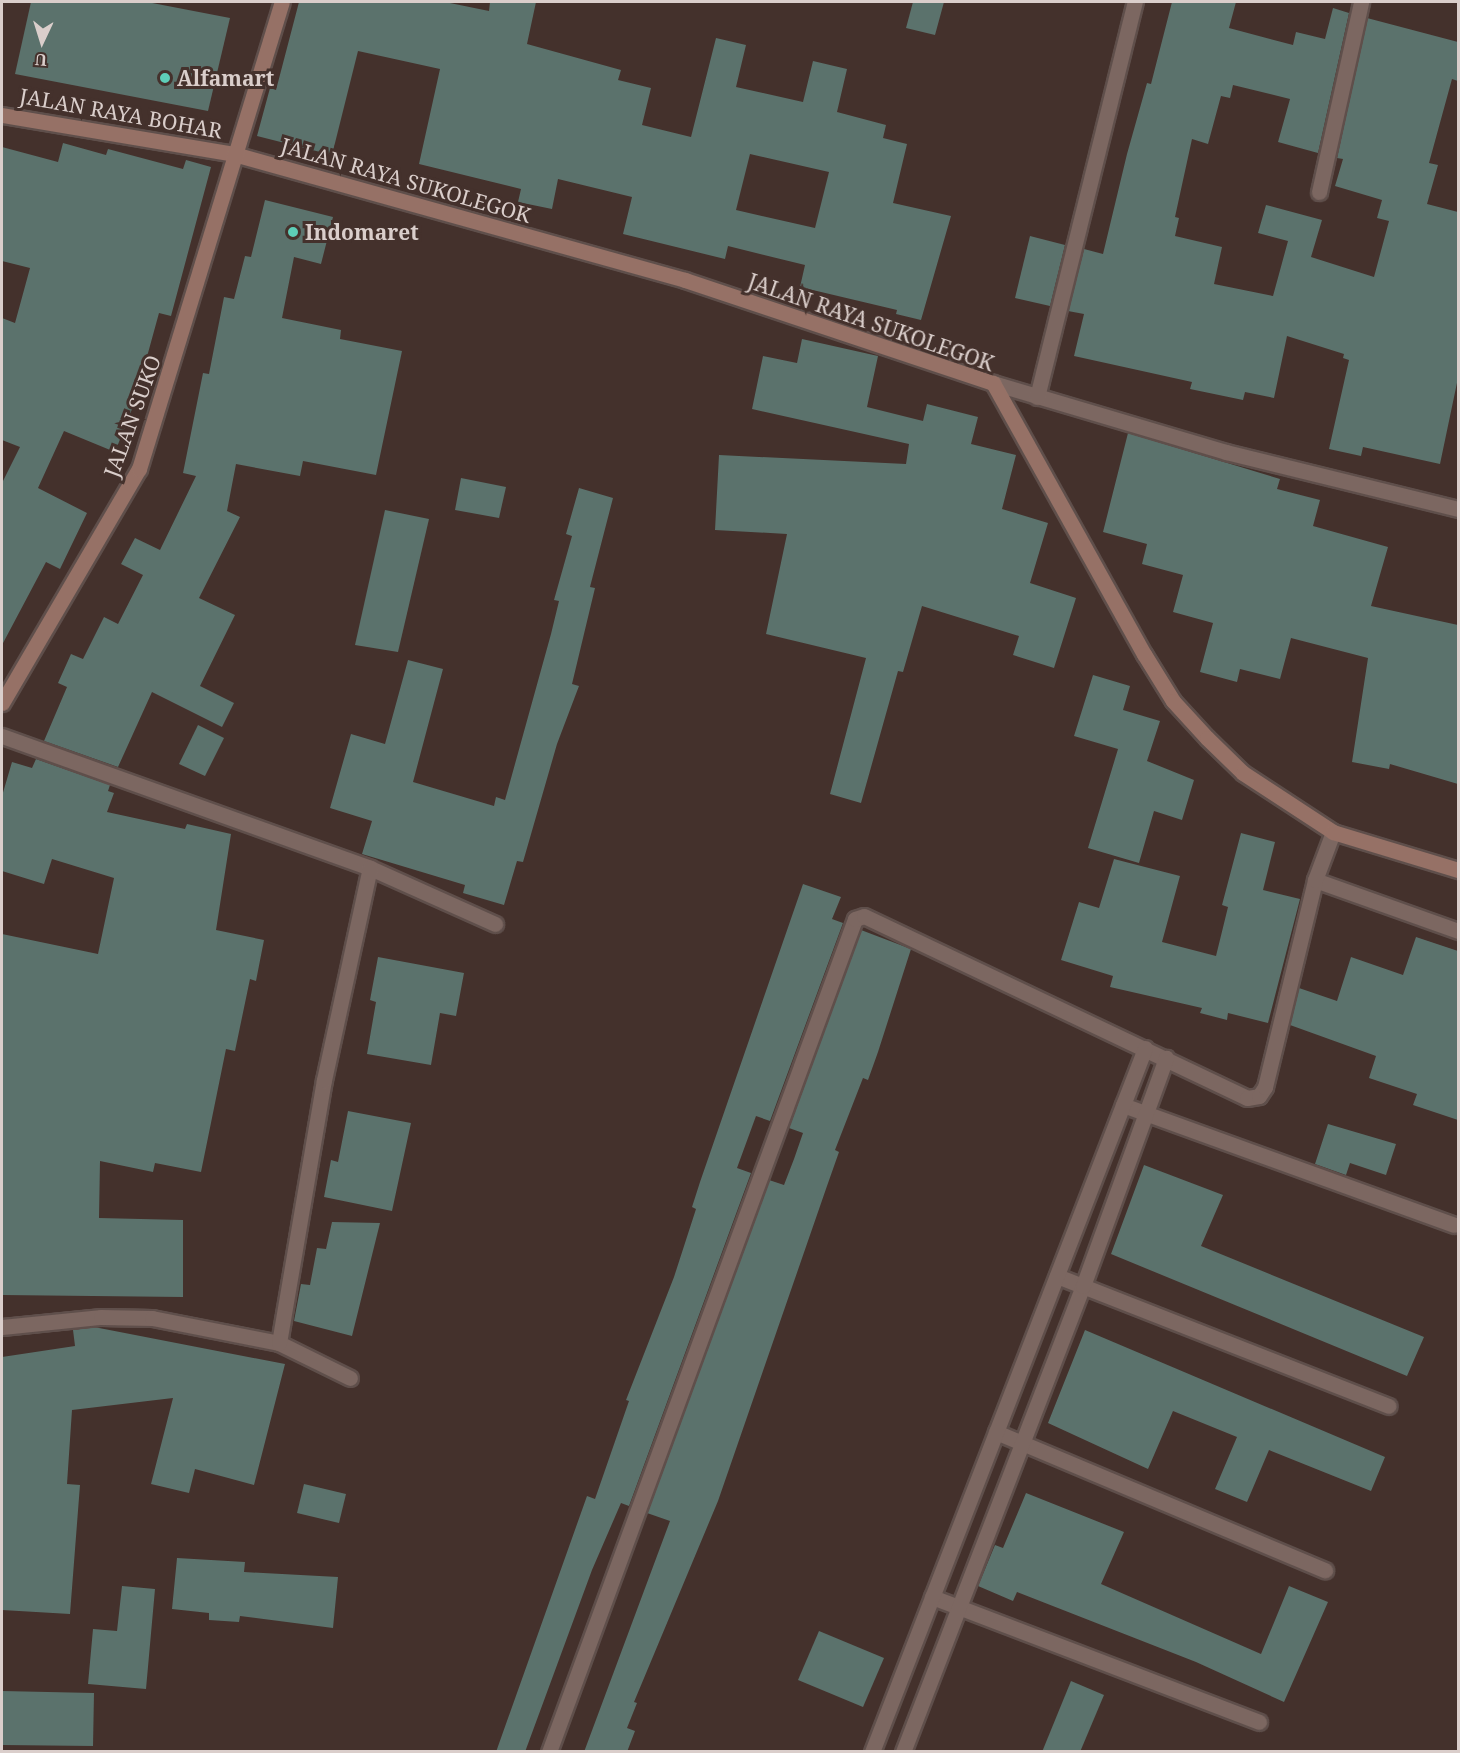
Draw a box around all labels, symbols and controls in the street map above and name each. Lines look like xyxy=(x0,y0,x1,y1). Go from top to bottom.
north arrow xyxy=(12,12,72,72)
text: U xyxy=(34,49,47,71)
place label: Alfamart xyxy=(177,65,274,91)
marker: Alfamart xyxy=(158,71,172,85)
street label: JALAN RAYA BOHAR xyxy=(18,83,224,143)
street label: JALAN RAYA SUKOLEGOK xyxy=(278,132,534,228)
place label: Indomaret xyxy=(305,219,419,245)
marker: Indomaret xyxy=(286,225,300,239)
street label: JALAN RAYA SUKOLEGOK xyxy=(745,268,997,376)
street label: JALAN SUKO xyxy=(98,352,166,480)

